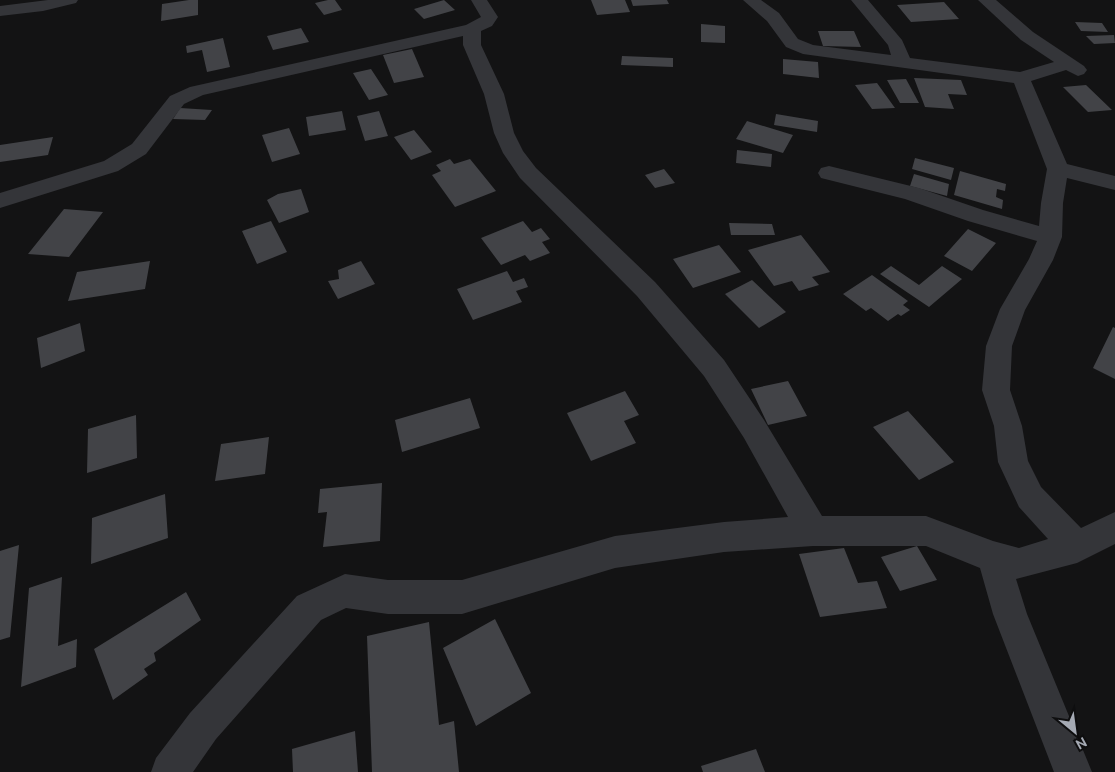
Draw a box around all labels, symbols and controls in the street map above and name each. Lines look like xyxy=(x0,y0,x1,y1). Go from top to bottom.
north arrow xyxy=(1050,707,1100,757)
text: N xyxy=(1073,734,1090,753)

